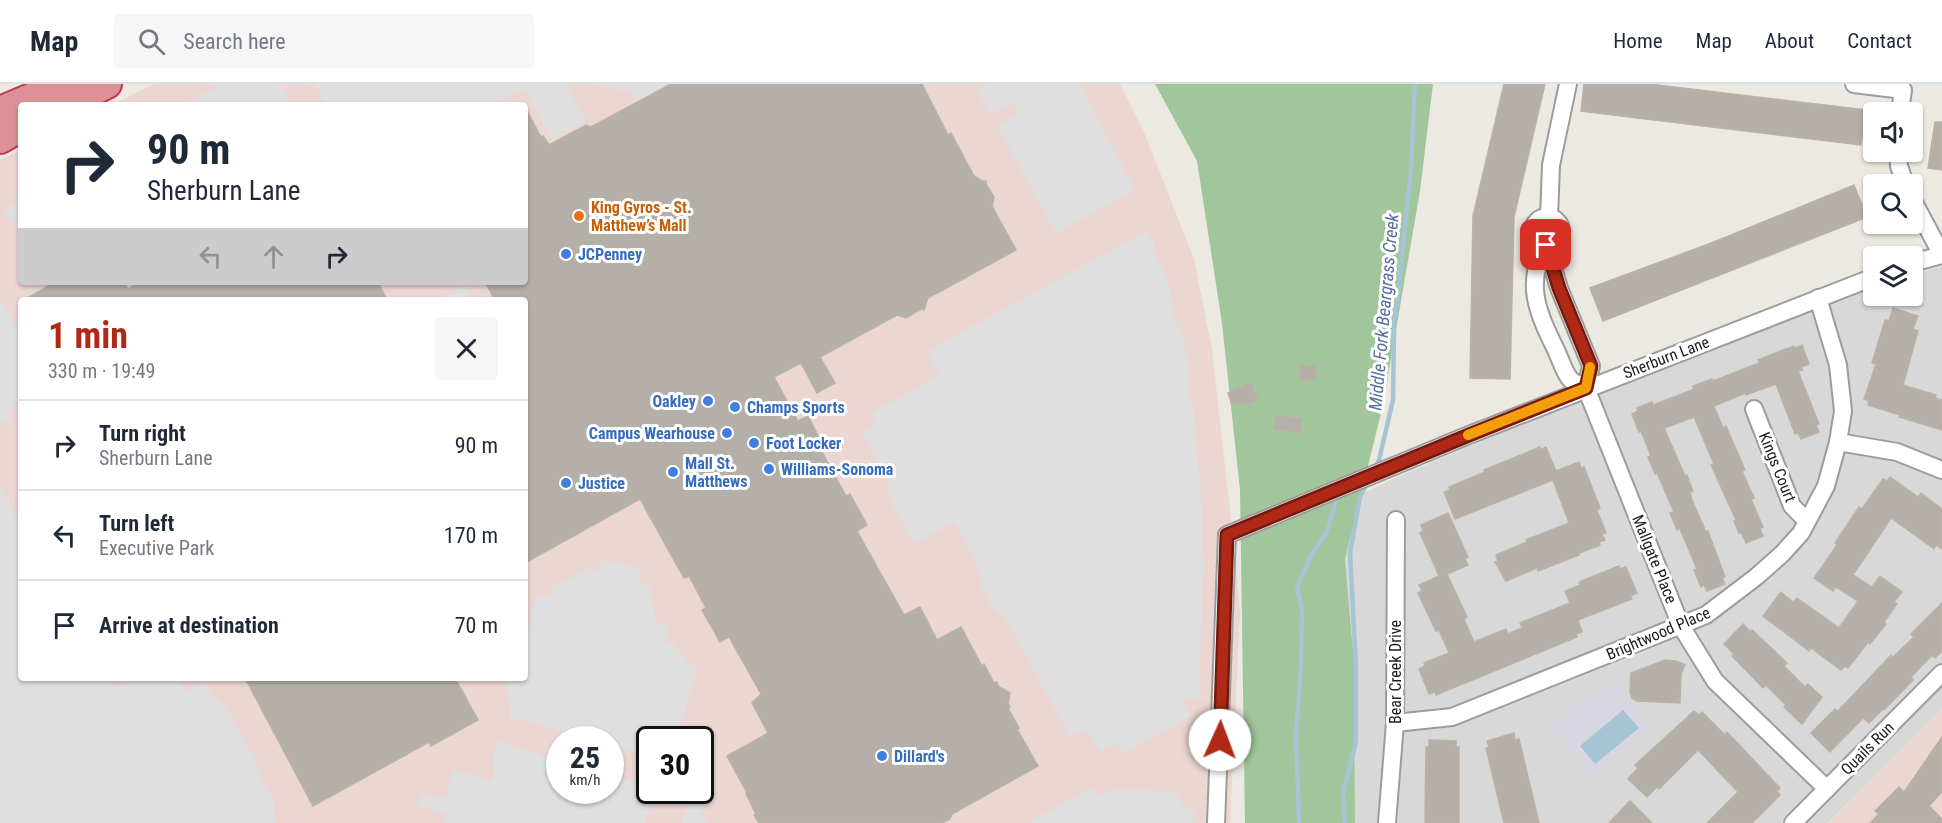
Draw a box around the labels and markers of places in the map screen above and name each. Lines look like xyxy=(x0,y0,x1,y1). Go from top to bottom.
place label: King Gyros - St. Matthew’s Mall xyxy=(591,198,692,235)
marker: King Gyros - St. Matthew’s Mall xyxy=(572,209,586,223)
pin xyxy=(1520,219,1571,270)
place label: JCPenney xyxy=(578,245,642,264)
marker: JCPenney xyxy=(559,247,573,261)
place label: Oakley xyxy=(652,392,696,411)
marker: Oakley xyxy=(701,394,715,408)
place label: Champs Sports xyxy=(747,398,845,417)
marker: Champs Sports xyxy=(728,400,742,414)
place label: Campus Wearhouse xyxy=(589,424,715,443)
marker: Campus Wearhouse xyxy=(720,426,734,440)
place label: Foot Locker xyxy=(766,434,841,453)
marker: Foot Locker xyxy=(747,436,761,450)
place label: Mall St. Matthews xyxy=(685,454,747,491)
place label: Williams-Sonoma xyxy=(781,460,894,479)
marker: Williams-Sonoma xyxy=(762,462,776,476)
marker: Mall St. Matthews xyxy=(666,465,680,479)
place label: Justice xyxy=(578,474,625,493)
marker: Justice xyxy=(559,476,573,490)
place label: Dillard's xyxy=(894,747,945,766)
marker: Dillard's xyxy=(875,749,889,763)

